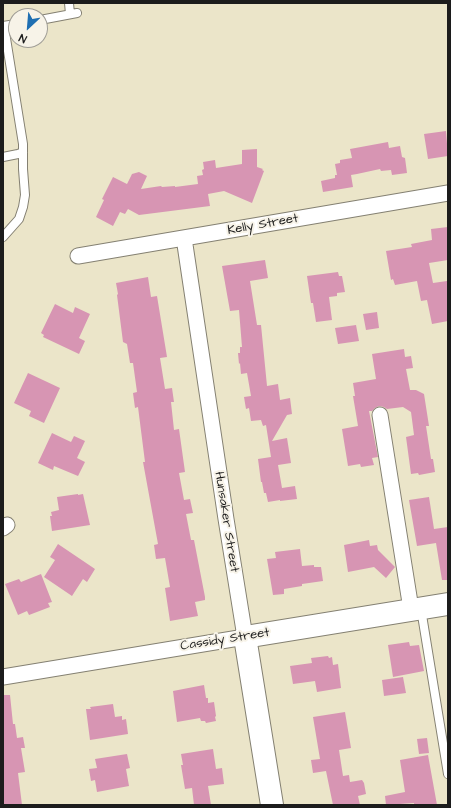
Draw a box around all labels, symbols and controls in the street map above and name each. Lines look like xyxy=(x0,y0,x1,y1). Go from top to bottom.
north arrow xyxy=(8,8,48,48)
text: N xyxy=(17,30,29,47)
street label: Kelly Street xyxy=(226,211,300,239)
street label: Hunsaker Street xyxy=(210,471,242,573)
street label: Cassidy Street xyxy=(179,625,271,655)

